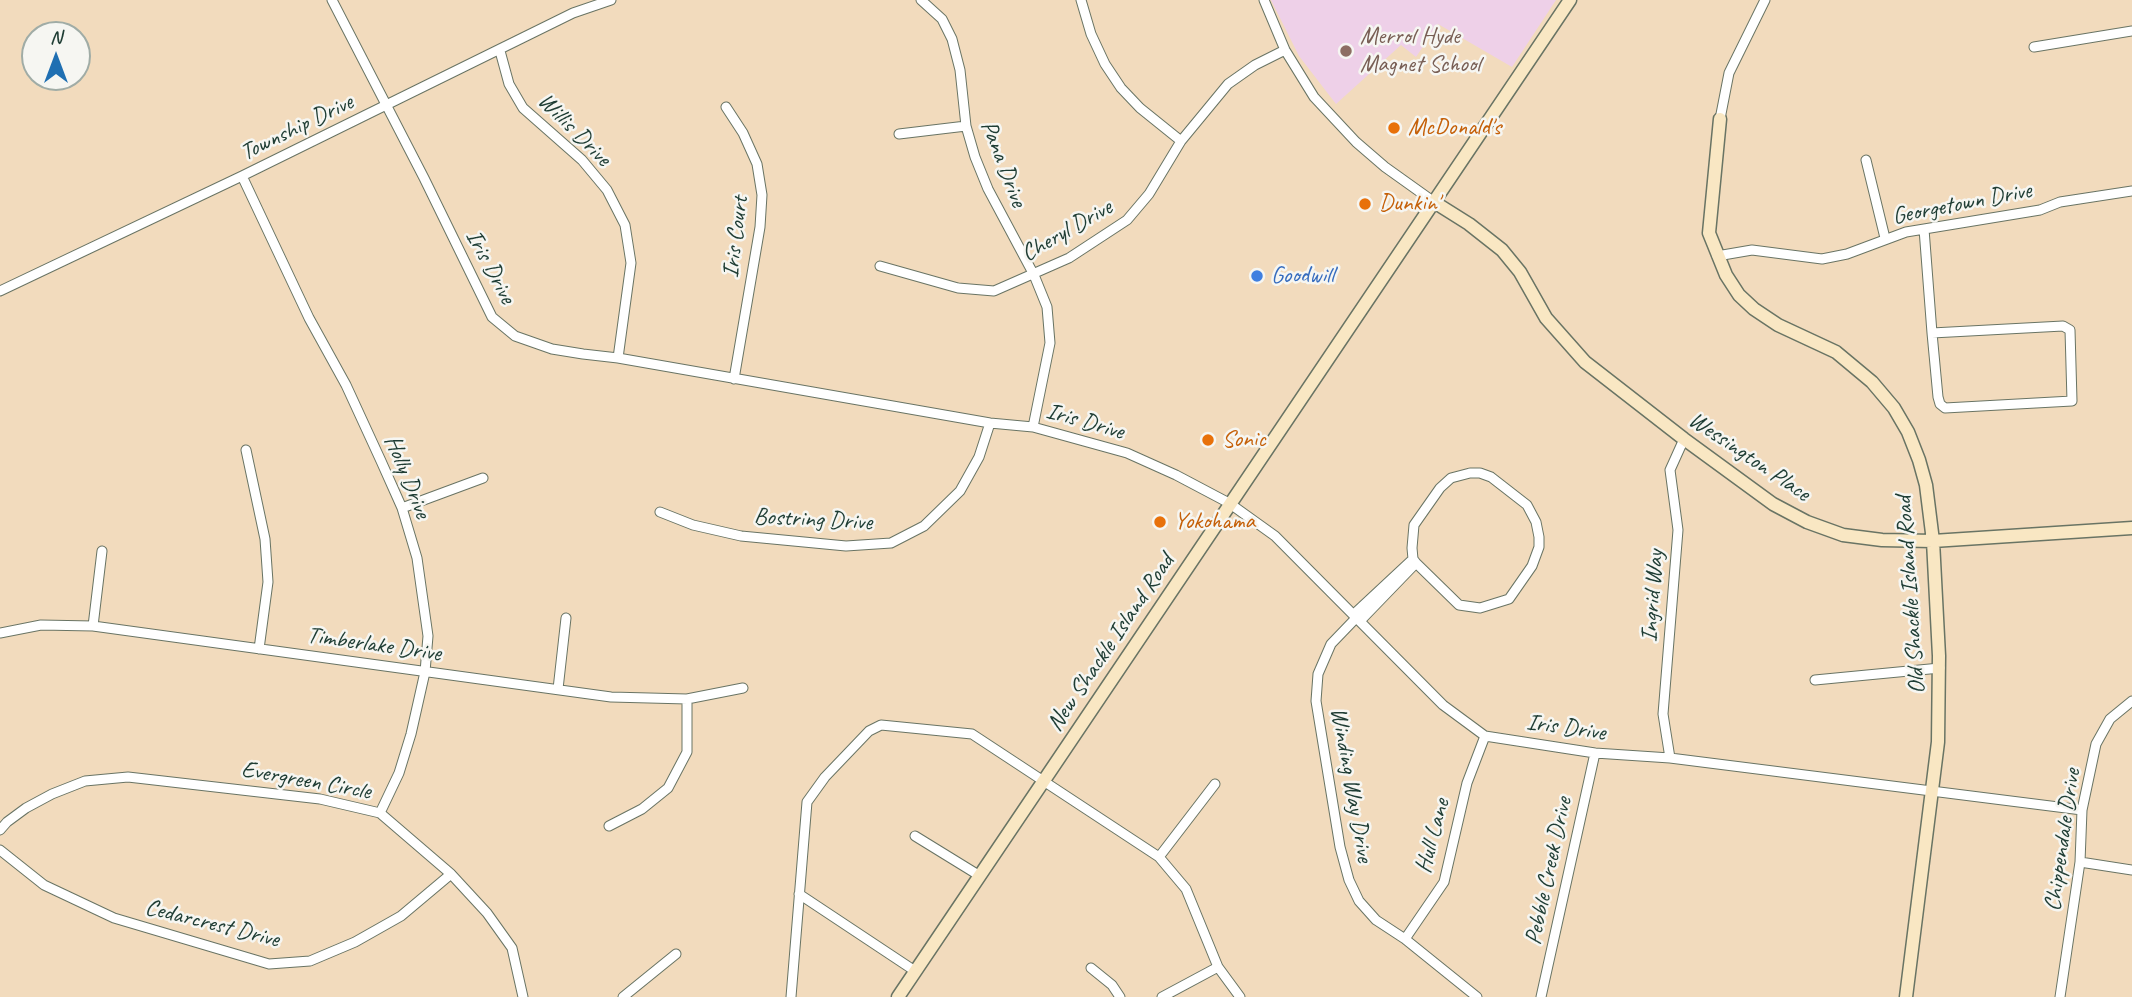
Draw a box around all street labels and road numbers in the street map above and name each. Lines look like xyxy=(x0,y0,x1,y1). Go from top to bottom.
street label: Willis Drive xyxy=(531,87,617,173)
street label: Township Drive xyxy=(236,88,358,168)
street label: Pana Drive xyxy=(973,117,1033,211)
street label: Georgetown Drive xyxy=(1890,176,2034,232)
street label: Cheryl Drive xyxy=(1016,194,1118,268)
street label: Iris Court xyxy=(717,195,755,279)
street label: Iris Drive xyxy=(459,225,521,309)
street label: Iris Drive xyxy=(1043,397,1127,447)
street label: Wessington Place xyxy=(1683,406,1815,508)
street label: Holly Drive xyxy=(377,431,437,523)
street label: Old Shackle Island Road xyxy=(1890,495,1932,695)
street label: Bostring Drive xyxy=(753,503,873,537)
street label: New Shackle Island Road xyxy=(1041,549,1181,737)
street label: Ingrid Way xyxy=(1635,549,1671,643)
street label: Timberlake Drive xyxy=(305,621,443,669)
street label: Winding Way Drive xyxy=(1323,705,1379,865)
street label: Iris Drive xyxy=(1525,708,1607,748)
street label: Evergreen Circle xyxy=(239,755,373,807)
street label: Chippendale Drive xyxy=(2039,767,2087,913)
street label: Pebble Creek Drive xyxy=(1519,795,1579,947)
street label: Hull Lane xyxy=(1409,796,1457,876)
street label: Cedarcrest Drive xyxy=(142,893,282,955)

